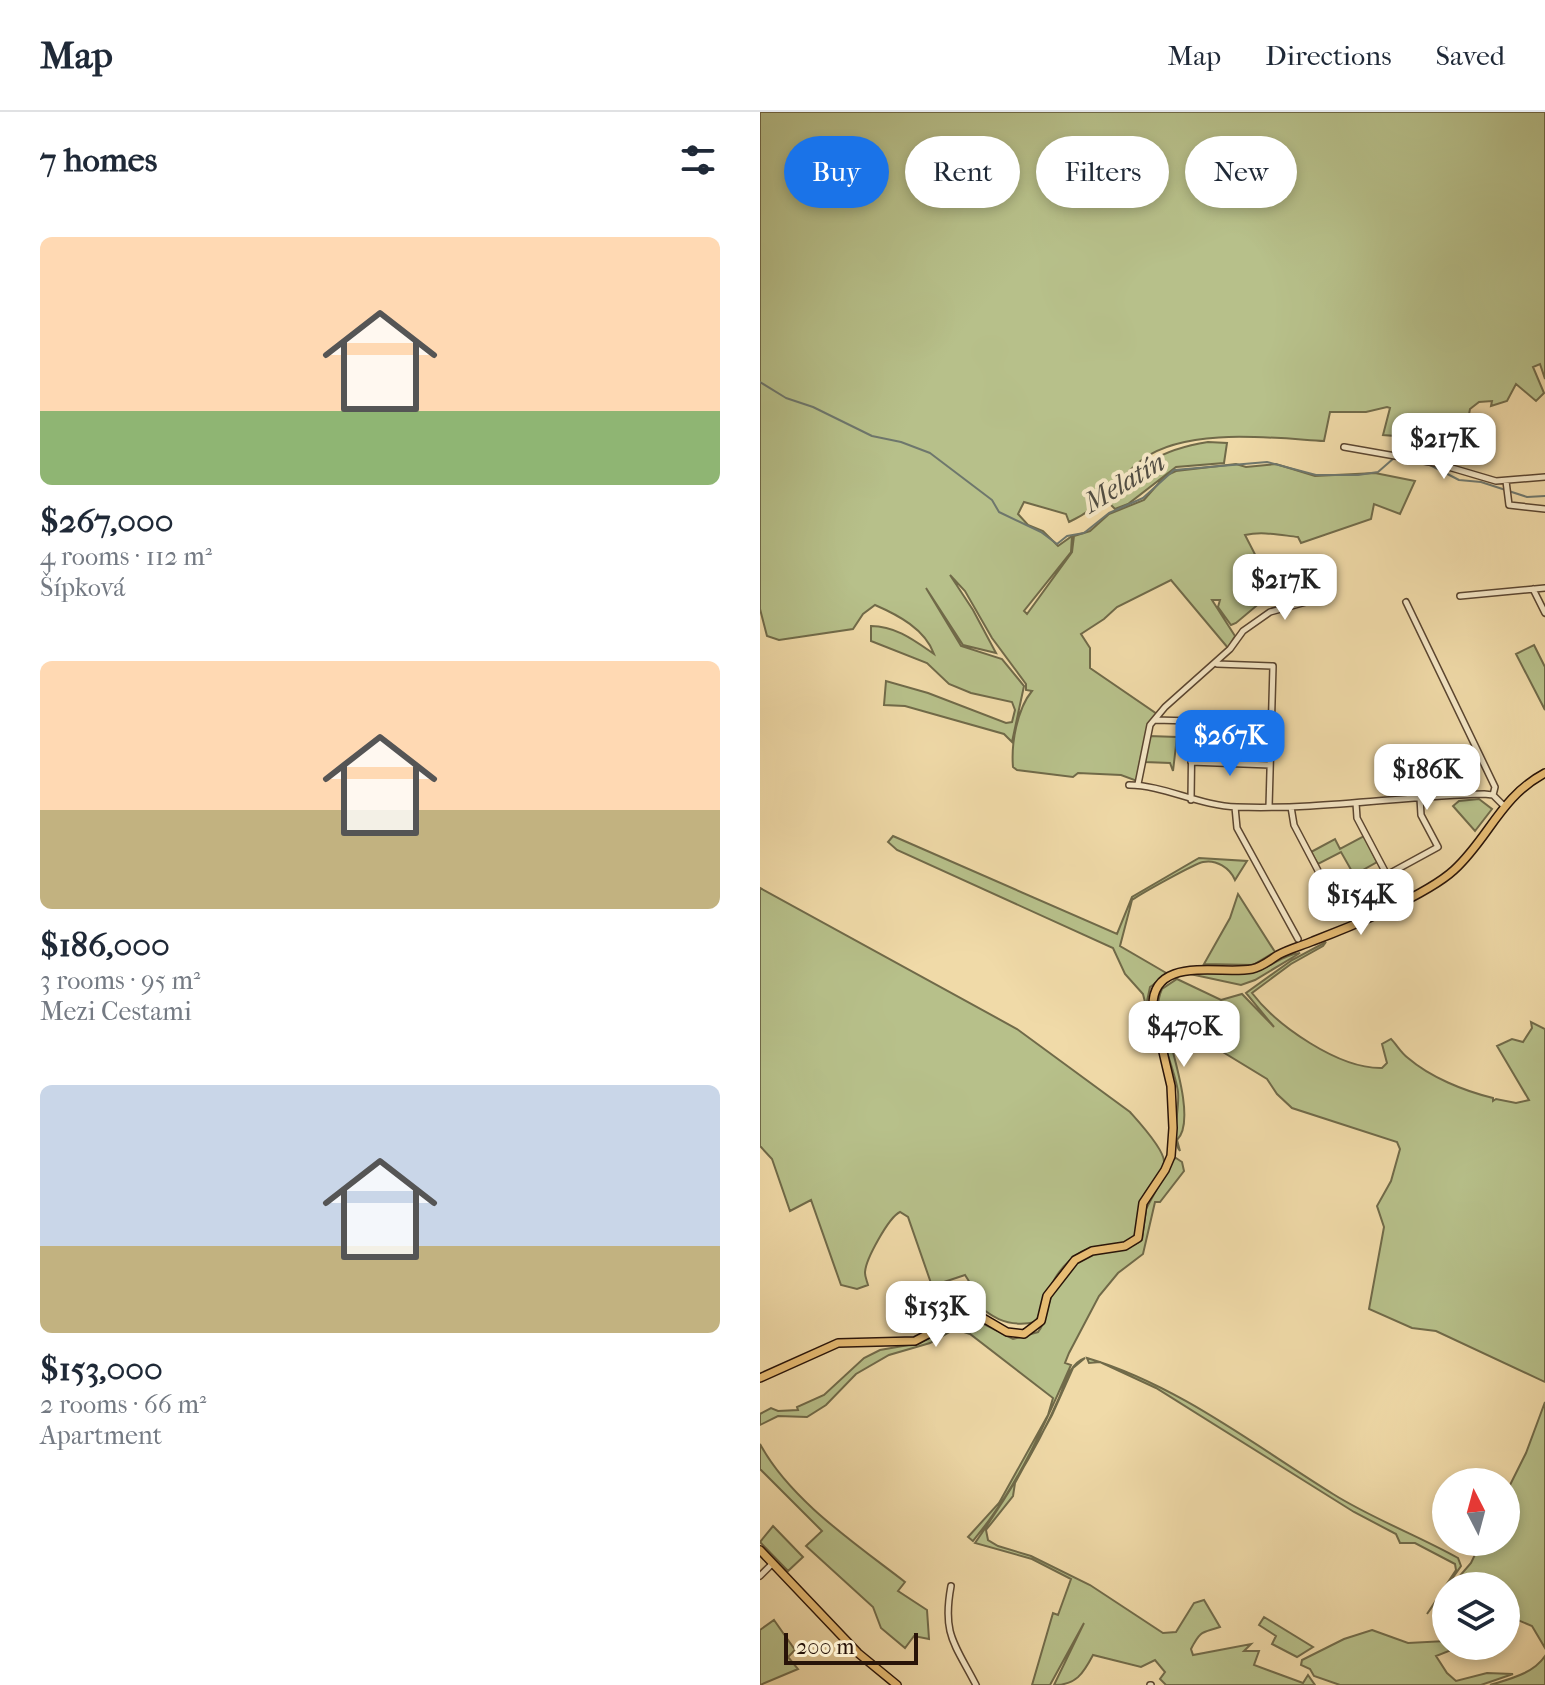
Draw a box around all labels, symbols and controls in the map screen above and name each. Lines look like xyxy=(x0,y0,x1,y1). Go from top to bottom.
text: Map xyxy=(40,33,113,78)
text: Map xyxy=(1168,39,1221,72)
text: Directions xyxy=(1265,39,1392,72)
text: Saved xyxy=(1436,39,1505,72)
chip: Buy xyxy=(784,136,889,208)
chip: Rent xyxy=(905,136,1020,208)
chip: Filters xyxy=(1036,136,1169,208)
chip: New xyxy=(1185,136,1297,208)
icon: filters xyxy=(676,138,720,182)
text: 7 homes xyxy=(40,140,157,180)
icon: home xyxy=(308,289,452,433)
pin: $217K xyxy=(1388,413,1500,481)
text: $217K xyxy=(1410,423,1478,454)
water label: Melatín xyxy=(1075,445,1171,520)
text: $267,000 xyxy=(40,501,174,541)
text: 4 rooms · 112 m² xyxy=(40,541,212,572)
pin: $217K xyxy=(1229,554,1341,622)
text: $217K xyxy=(1251,564,1319,595)
text: Šípková xyxy=(40,572,125,603)
pin: $267K xyxy=(1174,710,1286,778)
icon: home xyxy=(308,713,452,857)
text: $267K xyxy=(1193,720,1267,751)
pin: $186K xyxy=(1371,744,1483,812)
text: $186K xyxy=(1392,754,1462,785)
pin: $154K xyxy=(1305,869,1417,937)
text: $154K xyxy=(1327,879,1395,910)
text: $186,000 xyxy=(40,925,170,965)
text: 3 rooms · 95 m² xyxy=(40,965,200,996)
text: Mezi Cestami xyxy=(40,996,192,1027)
pin: $470K xyxy=(1128,1001,1240,1069)
text: $470K xyxy=(1147,1011,1221,1042)
icon: home xyxy=(308,1137,452,1281)
pin: $153K xyxy=(880,1281,992,1349)
text: $153K xyxy=(904,1291,968,1322)
text: $153,000 xyxy=(40,1349,163,1389)
text: 2 rooms · 66 m² xyxy=(40,1389,206,1420)
text: Apartment xyxy=(40,1420,162,1451)
north arrow xyxy=(1432,1468,1520,1556)
map controls xyxy=(1432,1468,1520,1660)
button: layers xyxy=(1432,1572,1520,1660)
scale bar xyxy=(784,1629,918,1665)
text: 200 m xyxy=(796,1634,855,1660)

